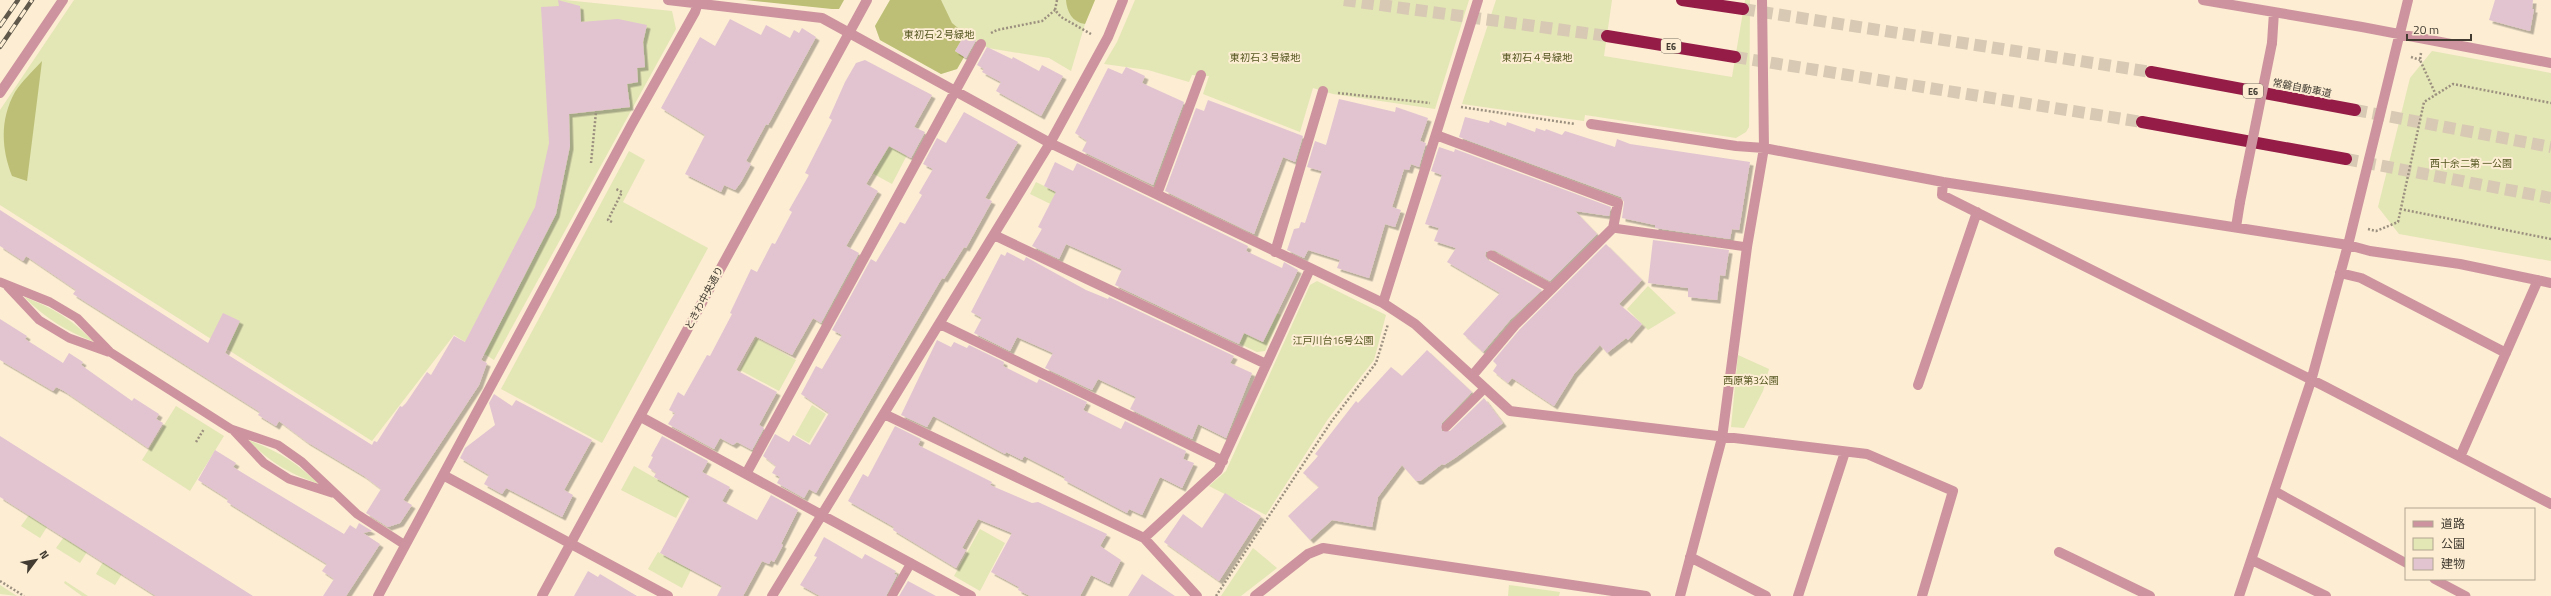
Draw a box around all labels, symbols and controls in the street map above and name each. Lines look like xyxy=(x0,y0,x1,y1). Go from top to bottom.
scale bar xyxy=(2407,16,2471,42)
text: 20 m xyxy=(2413,20,2439,39)
park label: 東初石２号緑地 xyxy=(904,27,975,42)
road number: E6 xyxy=(1661,39,1681,53)
park label: 東初石３号緑地 xyxy=(1230,50,1301,65)
park label: 東初石４号緑地 xyxy=(1502,50,1573,65)
street label: 常磐自動車道 xyxy=(2271,75,2333,101)
road number: E6 xyxy=(2243,84,2263,98)
park label: 西十余二第 一公園 xyxy=(2430,156,2512,171)
street label: ときわ中央通り xyxy=(681,264,727,332)
park label: 江戸川台16号公園 xyxy=(1292,333,1374,348)
park label: 西原第3公園 xyxy=(1723,373,1779,388)
legend xyxy=(2405,508,2535,580)
text: 道路 xyxy=(2441,514,2465,533)
text: 公園 xyxy=(2441,534,2465,553)
north arrow xyxy=(16,540,56,580)
text: N xyxy=(36,547,53,562)
text: 建物 xyxy=(2441,554,2465,573)

